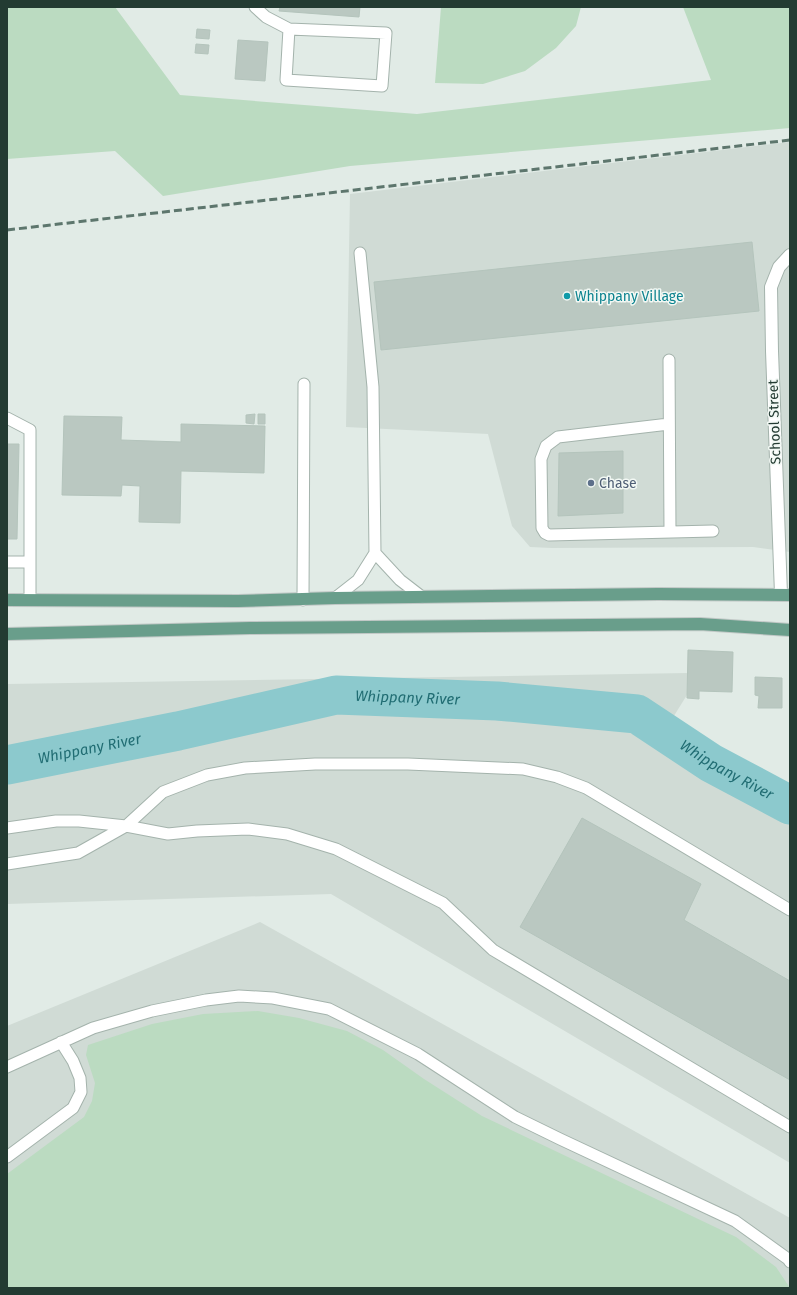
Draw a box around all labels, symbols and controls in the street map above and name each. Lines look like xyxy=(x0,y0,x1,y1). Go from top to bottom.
place label: Whippany Village xyxy=(575,288,684,305)
marker: Whippany Village xyxy=(562,291,572,301)
street label: School Street xyxy=(764,378,784,465)
place label: Chase xyxy=(599,475,637,492)
marker: Chase xyxy=(586,478,596,488)
water label: Whippany River xyxy=(355,687,462,709)
water label: Whippany River xyxy=(36,729,144,768)
water label: Whippany River xyxy=(677,736,778,804)

